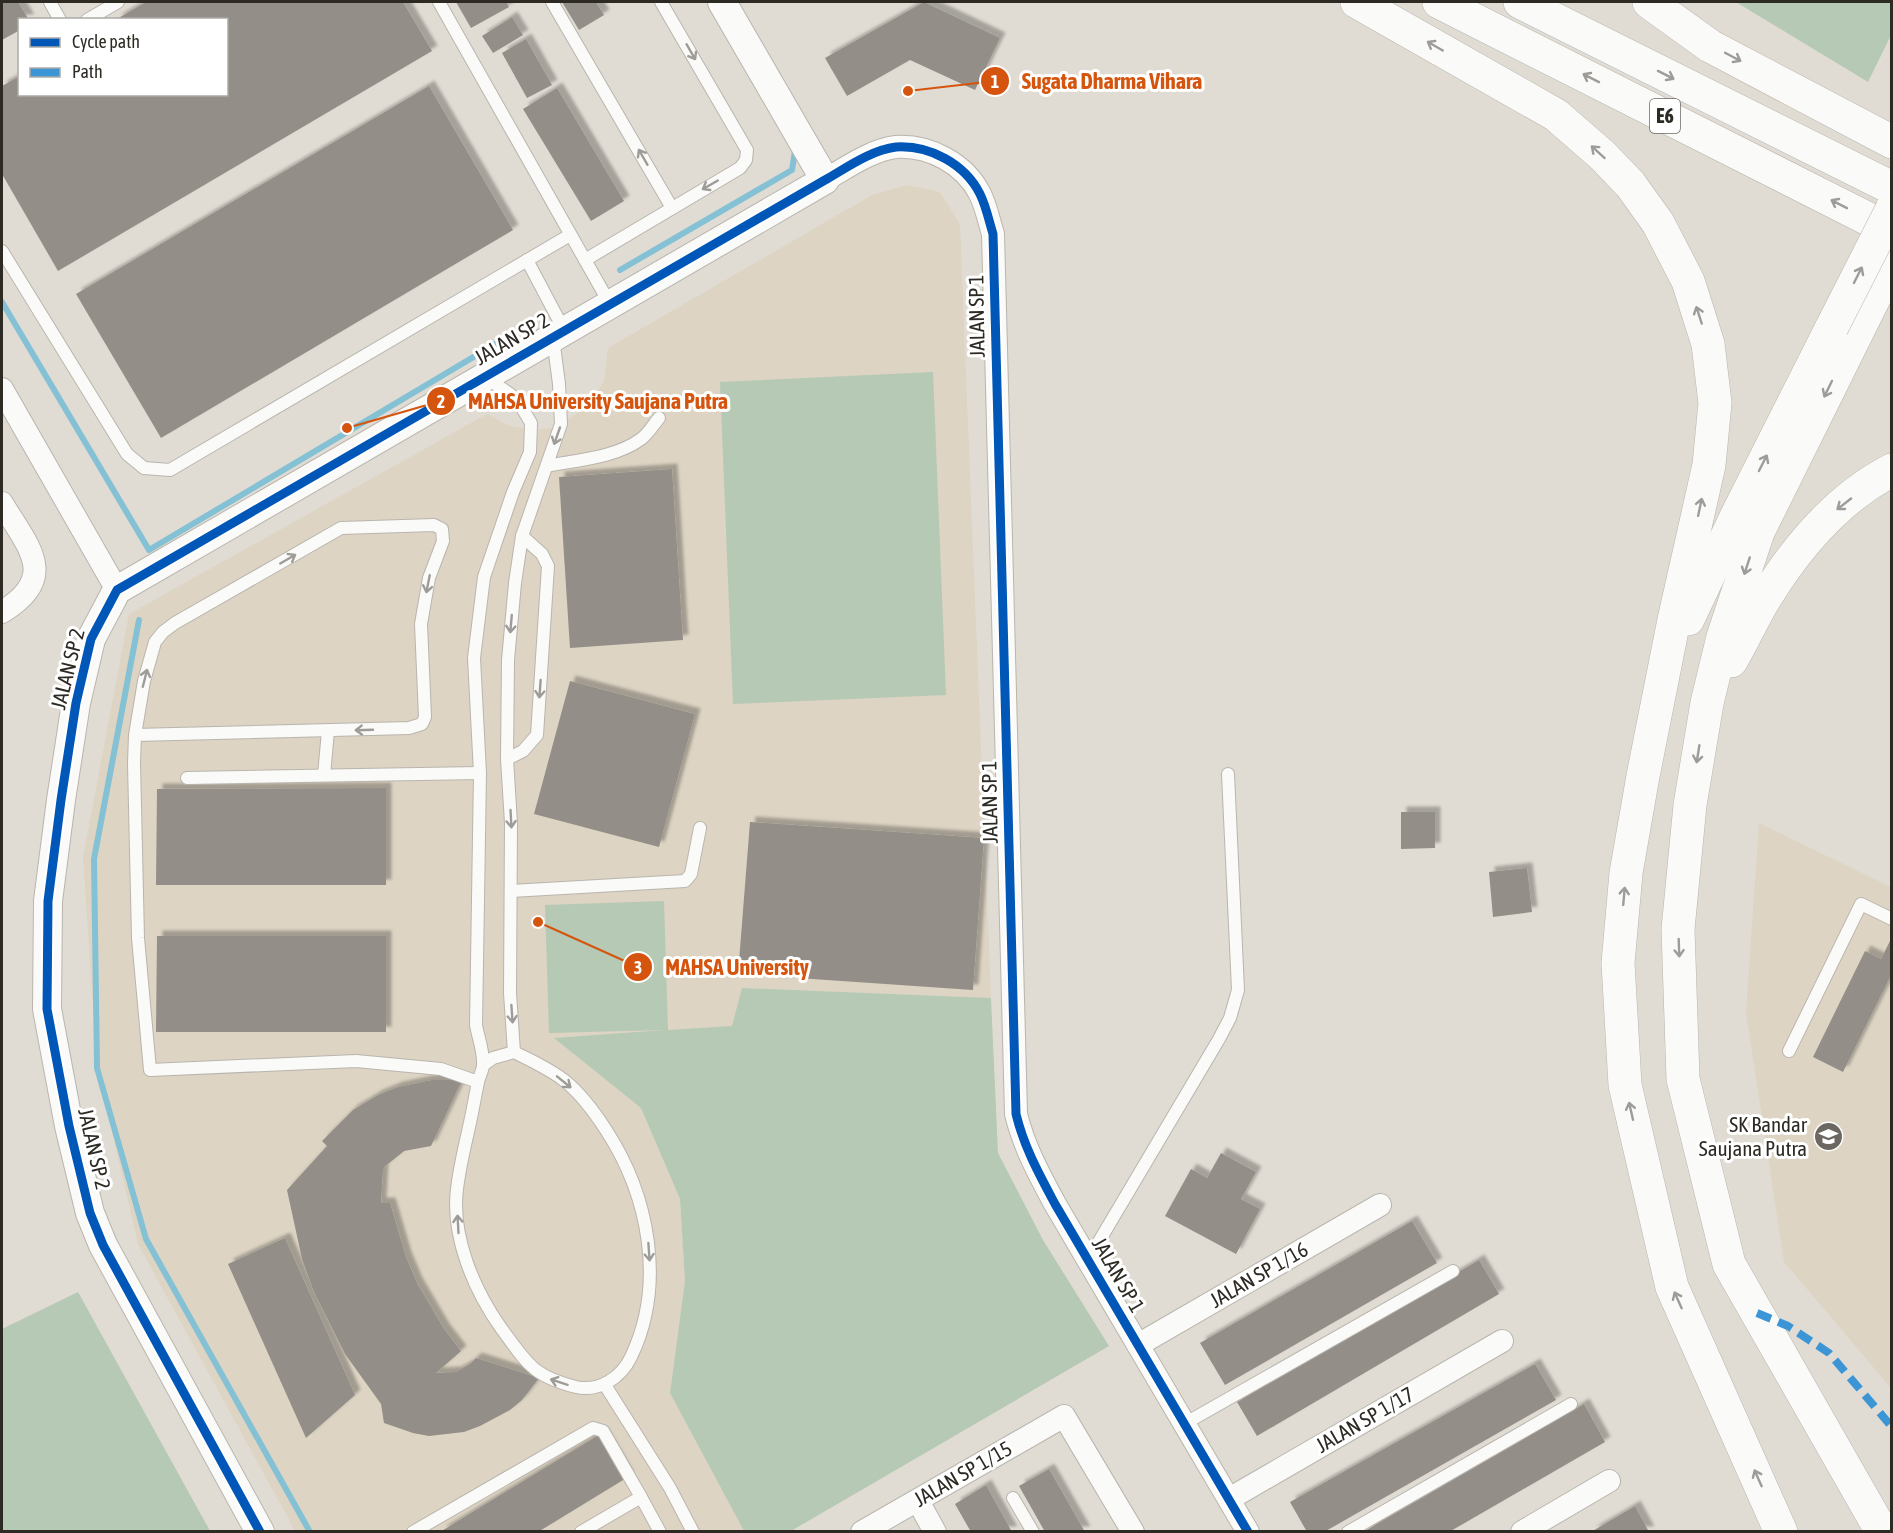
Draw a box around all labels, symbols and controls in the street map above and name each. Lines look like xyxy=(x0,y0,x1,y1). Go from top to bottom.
legend xyxy=(18,18,228,96)
text: Cycle path xyxy=(72,31,140,52)
one-way arrow xyxy=(1427,40,1444,52)
one-way arrow xyxy=(685,43,697,60)
one-way arrow xyxy=(1723,52,1741,63)
text: Path xyxy=(72,61,103,82)
callout: Sugata Dharma Vihara xyxy=(980,61,1215,101)
text: Sugata Dharma Vihara xyxy=(1022,68,1202,94)
one-way arrow xyxy=(1657,69,1675,81)
text: 1 xyxy=(991,71,999,92)
one-way arrow xyxy=(1582,72,1600,83)
road number: E6 xyxy=(1650,99,1680,133)
one-way arrow xyxy=(1591,145,1606,159)
one-way arrow xyxy=(636,149,648,166)
one-way arrow xyxy=(702,180,719,192)
one-way arrow xyxy=(1831,198,1849,210)
one-way arrow xyxy=(1853,266,1864,284)
street label: JALAN SP 1 xyxy=(963,275,989,358)
one-way arrow xyxy=(1693,306,1704,325)
street label: JALAN SP 2 xyxy=(470,307,553,369)
one-way arrow xyxy=(1821,379,1833,397)
callout: MAHSA University Saujana Putra xyxy=(426,381,740,421)
text: MAHSA University Saujana Putra xyxy=(468,388,728,414)
text: 2 xyxy=(437,391,445,412)
one-way arrow xyxy=(551,426,562,445)
one-way arrow xyxy=(1758,454,1770,472)
one-way arrow xyxy=(1836,497,1852,510)
one-way arrow xyxy=(1695,498,1706,518)
one-way arrow xyxy=(279,552,296,564)
one-way arrow xyxy=(1740,556,1751,575)
one-way arrow xyxy=(422,574,433,594)
one-way arrow xyxy=(505,614,516,634)
street label: JALAN SP 2 xyxy=(45,626,89,712)
one-way arrow xyxy=(140,668,151,688)
one-way arrow xyxy=(534,679,545,699)
one-way arrow xyxy=(354,724,374,736)
one-way arrow xyxy=(1692,744,1703,764)
street label: JALAN SP 1 xyxy=(976,761,1002,844)
one-way arrow xyxy=(505,809,516,829)
one-way arrow xyxy=(1619,887,1630,907)
one-way arrow xyxy=(1673,937,1684,957)
callout: MAHSA University xyxy=(623,947,821,987)
text: MAHSA University xyxy=(665,954,809,980)
text: 3 xyxy=(634,957,642,978)
one-way arrow xyxy=(507,1004,518,1024)
one-way arrow xyxy=(556,1075,571,1089)
one-way arrow xyxy=(1624,1102,1636,1121)
street label: JALAN SP 2 xyxy=(74,1106,116,1192)
place label: SK Bandar Saujana Putra xyxy=(1699,1112,1808,1160)
school or university icon: SK Bandar Saujana Putra xyxy=(1812,1121,1844,1153)
one-way arrow xyxy=(453,1214,464,1234)
street label: JALAN SP 1 xyxy=(1088,1233,1150,1316)
street label: JALAN SP 1/16 xyxy=(1205,1236,1312,1312)
one-way arrow xyxy=(644,1241,655,1261)
one-way arrow xyxy=(1672,1291,1683,1310)
one-way arrow xyxy=(550,1375,569,1386)
street label: JALAN SP 1/17 xyxy=(1311,1381,1418,1457)
street label: JALAN SP 1/15 xyxy=(909,1435,1016,1511)
one-way arrow xyxy=(1751,1469,1762,1487)

